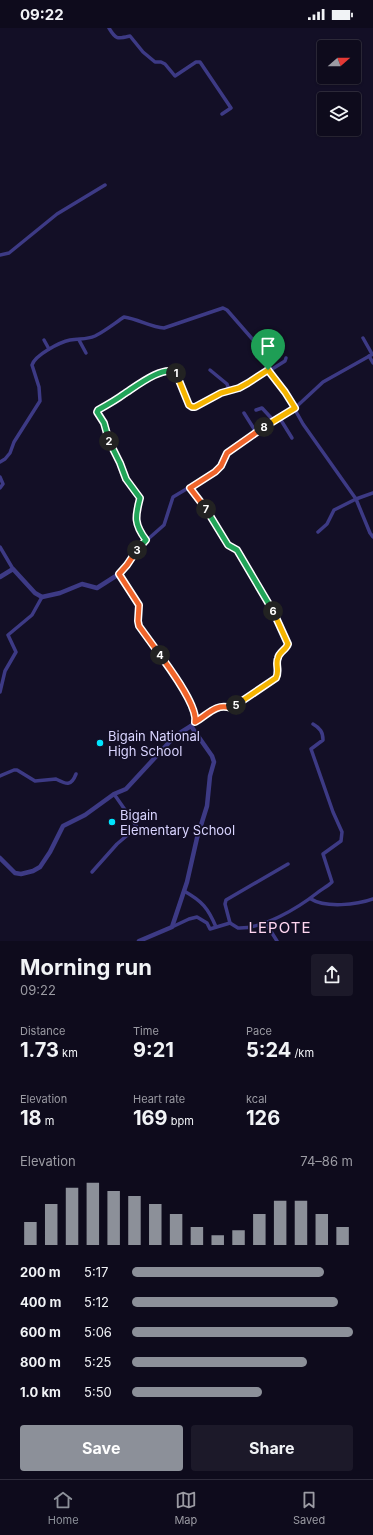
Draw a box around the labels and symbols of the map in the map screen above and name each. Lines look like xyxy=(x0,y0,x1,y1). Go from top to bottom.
north arrow xyxy=(317,40,361,84)
pin xyxy=(251,329,285,370)
pin: 1 xyxy=(166,363,186,383)
pin: 8 xyxy=(254,417,274,437)
pin: 2 xyxy=(99,431,119,451)
pin: 7 xyxy=(196,499,216,519)
pin: 3 xyxy=(127,540,147,560)
pin: 6 xyxy=(263,601,283,621)
pin: 4 xyxy=(150,645,170,665)
pin: 5 xyxy=(226,695,246,715)
place label: Bigain National High School xyxy=(108,728,200,759)
marker: Bigain National High School xyxy=(95,738,105,748)
place label: Bigain Elementary School xyxy=(120,807,235,838)
marker: Bigain Elementary School xyxy=(107,817,117,827)
district label: LEPOTE xyxy=(249,918,311,937)

